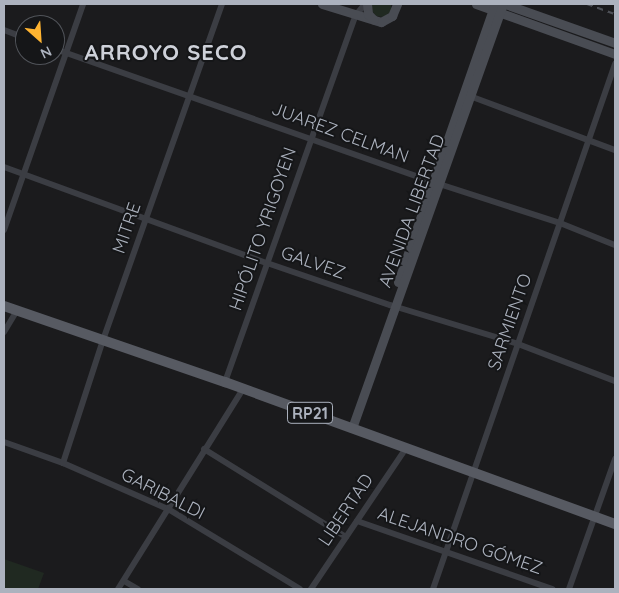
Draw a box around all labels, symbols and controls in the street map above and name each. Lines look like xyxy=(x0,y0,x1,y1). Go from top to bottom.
north arrow xyxy=(15,15,65,65)
district label: ARROYO SECO xyxy=(83,40,249,66)
text: N xyxy=(38,42,55,63)
street label: JUAREZ CELMAN xyxy=(268,98,412,168)
street label: AVENIDA LIBERTAD xyxy=(374,131,450,291)
street label: HIPÓLITO YRIGOYEN xyxy=(225,145,301,313)
street label: MITRE xyxy=(108,200,146,256)
street label: GALVEZ xyxy=(278,242,348,284)
street label: SARMIENTO xyxy=(483,271,537,373)
road number: RP21 xyxy=(286,399,334,426)
street label: GARIBALDI xyxy=(118,464,208,524)
street label: LIBERTAD xyxy=(314,470,378,550)
street label: ALEJANDRO GÓMEZ xyxy=(375,503,545,579)

